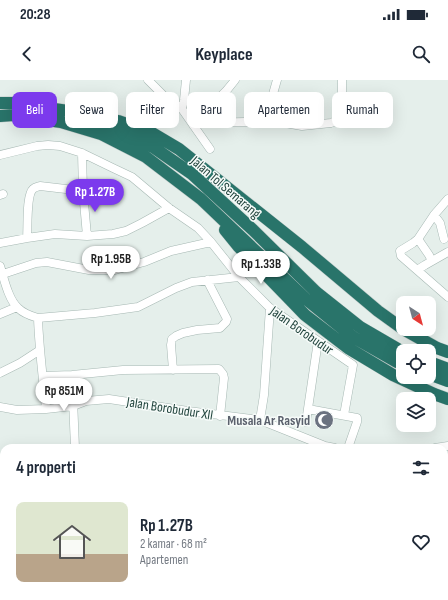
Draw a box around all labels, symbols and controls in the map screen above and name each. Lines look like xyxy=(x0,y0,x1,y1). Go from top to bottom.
text: 20:28 xyxy=(20,5,51,24)
icon: back xyxy=(16,43,38,65)
icon: search xyxy=(410,43,432,65)
text: Keyplace xyxy=(195,44,253,65)
chip: Beli xyxy=(12,92,57,128)
chip: Sewa xyxy=(65,92,118,128)
chip: Filter xyxy=(126,92,179,128)
chip: Baru xyxy=(187,92,236,128)
chip: Apartemen xyxy=(244,92,324,128)
chip: Rumah xyxy=(332,92,393,128)
street label: Jalan Tol Semarang xyxy=(187,152,264,222)
pin: Rp 1.27B xyxy=(54,179,136,213)
text: Rp 1.27B xyxy=(75,184,115,200)
pin: Rp 1.95B xyxy=(70,246,152,280)
text: Rp 1.95B xyxy=(91,251,131,267)
pin: Rp 1.33B xyxy=(220,251,302,285)
text: Rp 1.33B xyxy=(241,256,281,272)
north arrow xyxy=(396,296,436,336)
map controls xyxy=(396,296,436,432)
street label: Jalan Borobudur xyxy=(266,302,337,358)
button: locate xyxy=(396,344,436,384)
pin: Rp 851M xyxy=(27,378,101,412)
text: Rp 851M xyxy=(44,383,84,399)
button: layers xyxy=(396,392,436,432)
street label: Jalan Borobudur XII xyxy=(125,393,214,424)
mosque icon: Musala Ar Rasyid xyxy=(313,409,335,431)
place label: Musala Ar Rasyid xyxy=(227,412,310,429)
icon: filters xyxy=(410,457,432,479)
text: 4 properti xyxy=(16,458,76,478)
text: Rp 1.27B xyxy=(140,516,193,536)
icon: home xyxy=(48,518,96,566)
icon: heart xyxy=(410,531,432,553)
text: 2 kamar · 68 m² xyxy=(140,536,207,552)
text: Apartemen xyxy=(140,552,188,568)

